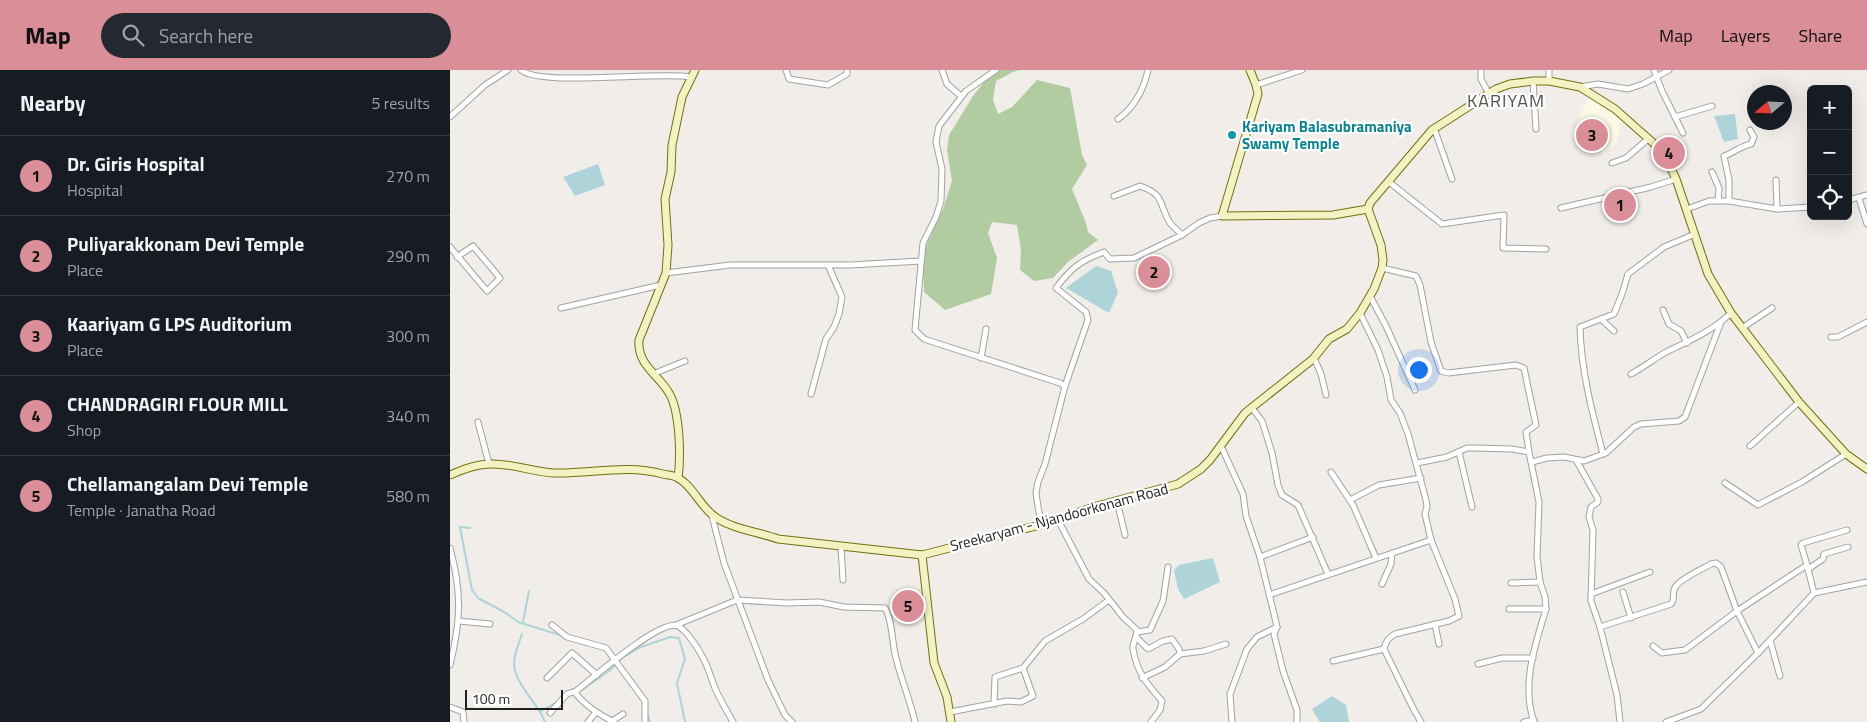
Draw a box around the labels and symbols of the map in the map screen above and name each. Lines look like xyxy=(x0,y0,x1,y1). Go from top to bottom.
north arrow xyxy=(1747,85,1792,130)
district label: KARIYAM xyxy=(1467,87,1545,114)
place label: Kariyam Balasubramaniya Swamy Temple xyxy=(1242,115,1412,155)
pin: 3 xyxy=(1576,116,1608,154)
marker: Kariyam Balasubramaniya Swamy Temple xyxy=(1226,129,1238,141)
pin: 4 xyxy=(1653,134,1685,172)
pin: 1 xyxy=(1604,186,1636,224)
pin: 2 xyxy=(1138,253,1170,291)
your location xyxy=(1406,357,1432,383)
street label: Sreekaryam - Njandoorkonam Road xyxy=(947,477,1171,557)
pin: 5 xyxy=(892,587,924,625)
scale bar xyxy=(465,687,562,710)

